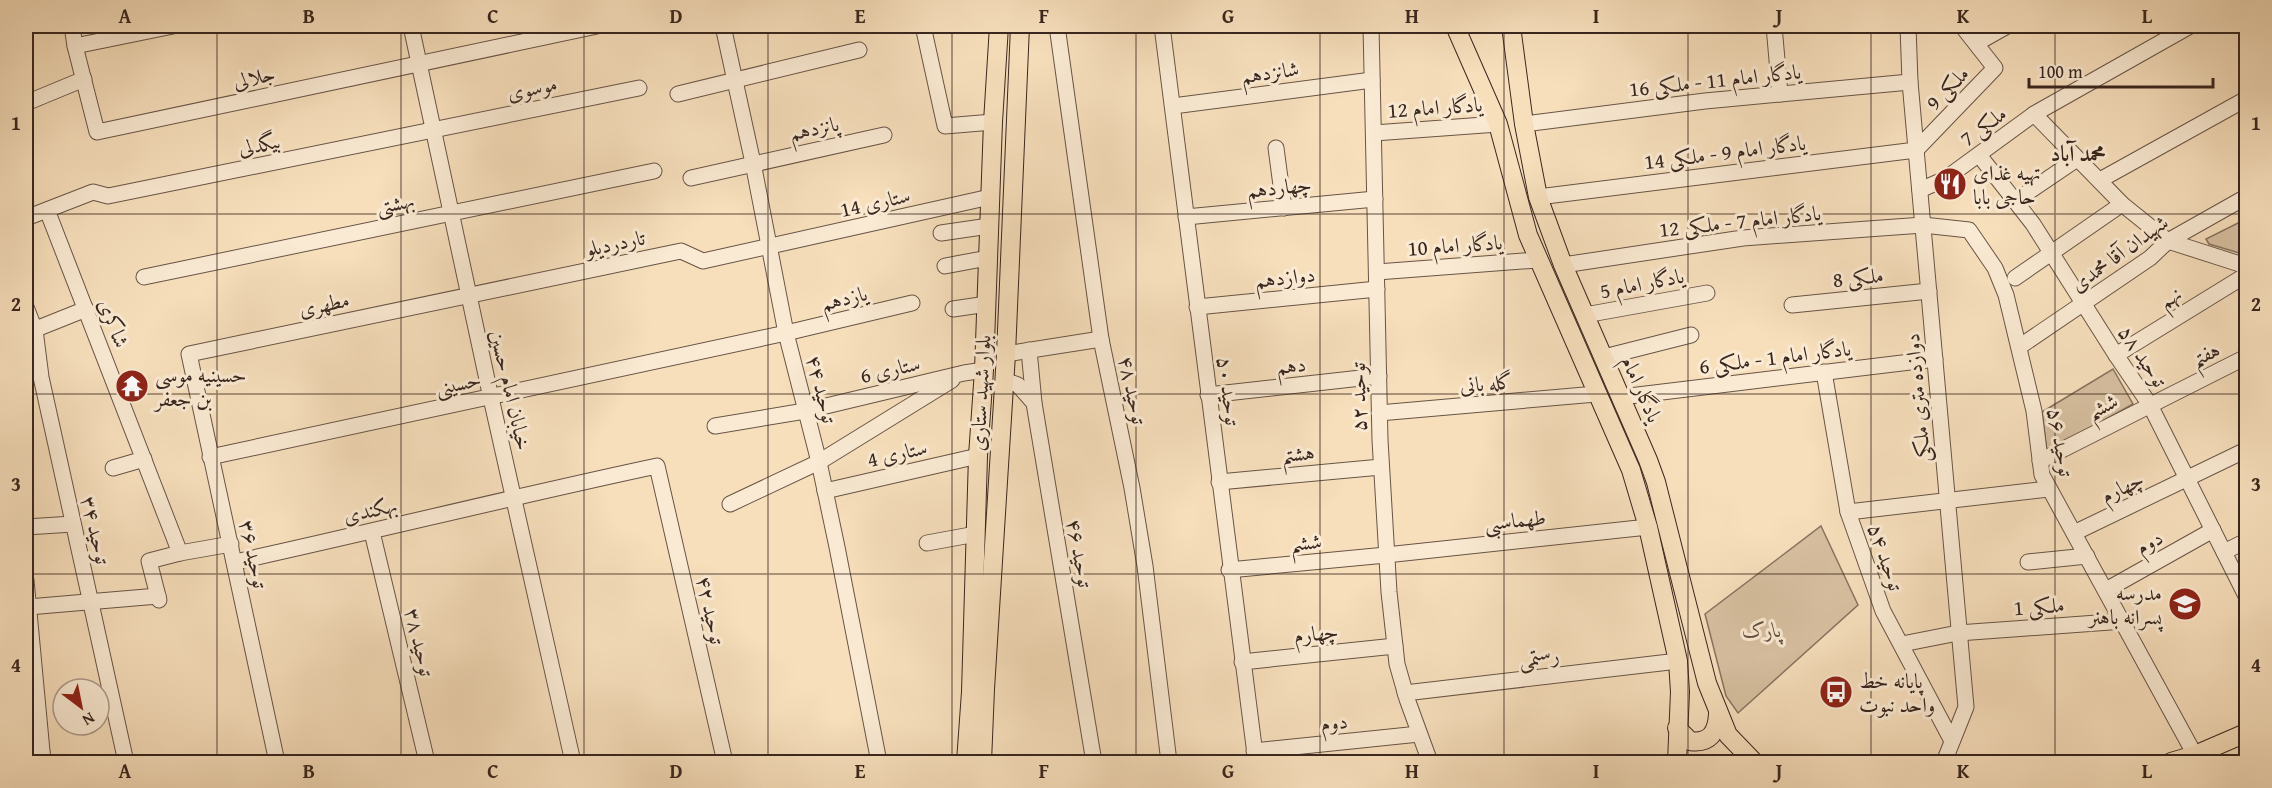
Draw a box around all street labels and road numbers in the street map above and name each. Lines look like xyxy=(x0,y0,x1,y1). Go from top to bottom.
street label: شانزدهم xyxy=(1239,53,1302,96)
street label: یادگار امام 11 - ملکی 16 xyxy=(1627,55,1804,107)
street label: جلالی xyxy=(230,57,278,97)
street label: ملکی 9 xyxy=(1918,59,1976,117)
street label: موسوی xyxy=(504,68,560,108)
street label: یادگار امام 12 xyxy=(1386,88,1485,129)
street label: ملکی 7 xyxy=(1953,98,2013,154)
street label: پانزدهم xyxy=(786,107,844,153)
street label: بیگدلی xyxy=(235,125,283,163)
street label: یادگار امام 9 - ملکی 14 xyxy=(1642,127,1809,180)
street label: چهاردهم xyxy=(1245,168,1313,211)
street label: ستاری 14 xyxy=(837,179,913,225)
street label: بهشتی xyxy=(373,184,417,222)
street label: یادگار امام 7 - ملکی 12 xyxy=(1657,197,1824,248)
street label: شهیدان آقا محمدی xyxy=(2064,207,2174,299)
street label: تاردردیلو xyxy=(580,221,649,265)
street label: یادگار امام 10 xyxy=(1406,226,1505,267)
street label: دوازدهم xyxy=(1253,258,1317,301)
street label: یادگار امام 5 xyxy=(1597,259,1688,309)
street label: ملکی 8 xyxy=(1831,259,1885,295)
street label: یازدهم xyxy=(817,277,873,324)
street label: نهم xyxy=(2152,278,2190,320)
street label: مطهری xyxy=(296,284,352,324)
street label: شاکری xyxy=(90,294,138,352)
street label: توحید ۵۸ xyxy=(2111,319,2176,394)
street label: خیابان امام حسین xyxy=(479,327,540,454)
street label: یادگار امام 1 - ملکی 6 xyxy=(1697,332,1854,385)
street label: دوازده متری ملکی xyxy=(1896,332,1938,464)
street label: بلوار شهید ستاری xyxy=(961,334,999,452)
street label: هفتم xyxy=(2185,334,2228,380)
street label: ستاری 6 xyxy=(857,347,923,391)
street label: دهم xyxy=(1275,348,1308,387)
street label: یادگار امام xyxy=(1611,351,1671,430)
street label: توحید ۴۴ xyxy=(799,352,846,427)
street label: توحید ۴۸ xyxy=(1111,353,1156,428)
street label: توحید ۵۰ xyxy=(1209,355,1249,428)
street label: توحید ۵۲ xyxy=(1342,361,1374,432)
street label: حسینی xyxy=(432,363,484,403)
street label: گله بانی xyxy=(1458,365,1514,401)
street label: ششم xyxy=(2081,385,2126,432)
street label: توحید ۵۶ xyxy=(2040,405,2082,480)
street label: ستاری 4 xyxy=(864,431,930,475)
street label: هشتم xyxy=(1280,436,1316,476)
street label: چهارم xyxy=(2095,463,2150,513)
street label: بهکندی xyxy=(340,489,400,531)
street label: توحید ۳۴ xyxy=(73,493,119,568)
street label: طهماسبی xyxy=(1483,501,1548,541)
street label: توحید ۴۶ xyxy=(1059,516,1101,591)
street label: توحید ۳۶ xyxy=(232,517,277,592)
street label: توحید ۵۴ xyxy=(1860,519,1912,596)
street label: دوم xyxy=(2130,522,2170,565)
street label: ششم xyxy=(1289,525,1324,565)
street label: توحید ۴۲ xyxy=(689,573,734,648)
street label: ملکی 1 xyxy=(2012,589,2066,623)
street label: توحید ۳۸ xyxy=(397,605,443,680)
street label: چهارم xyxy=(1292,615,1340,654)
street label: رستمی xyxy=(1517,639,1561,675)
street label: دوم xyxy=(1319,705,1350,742)

